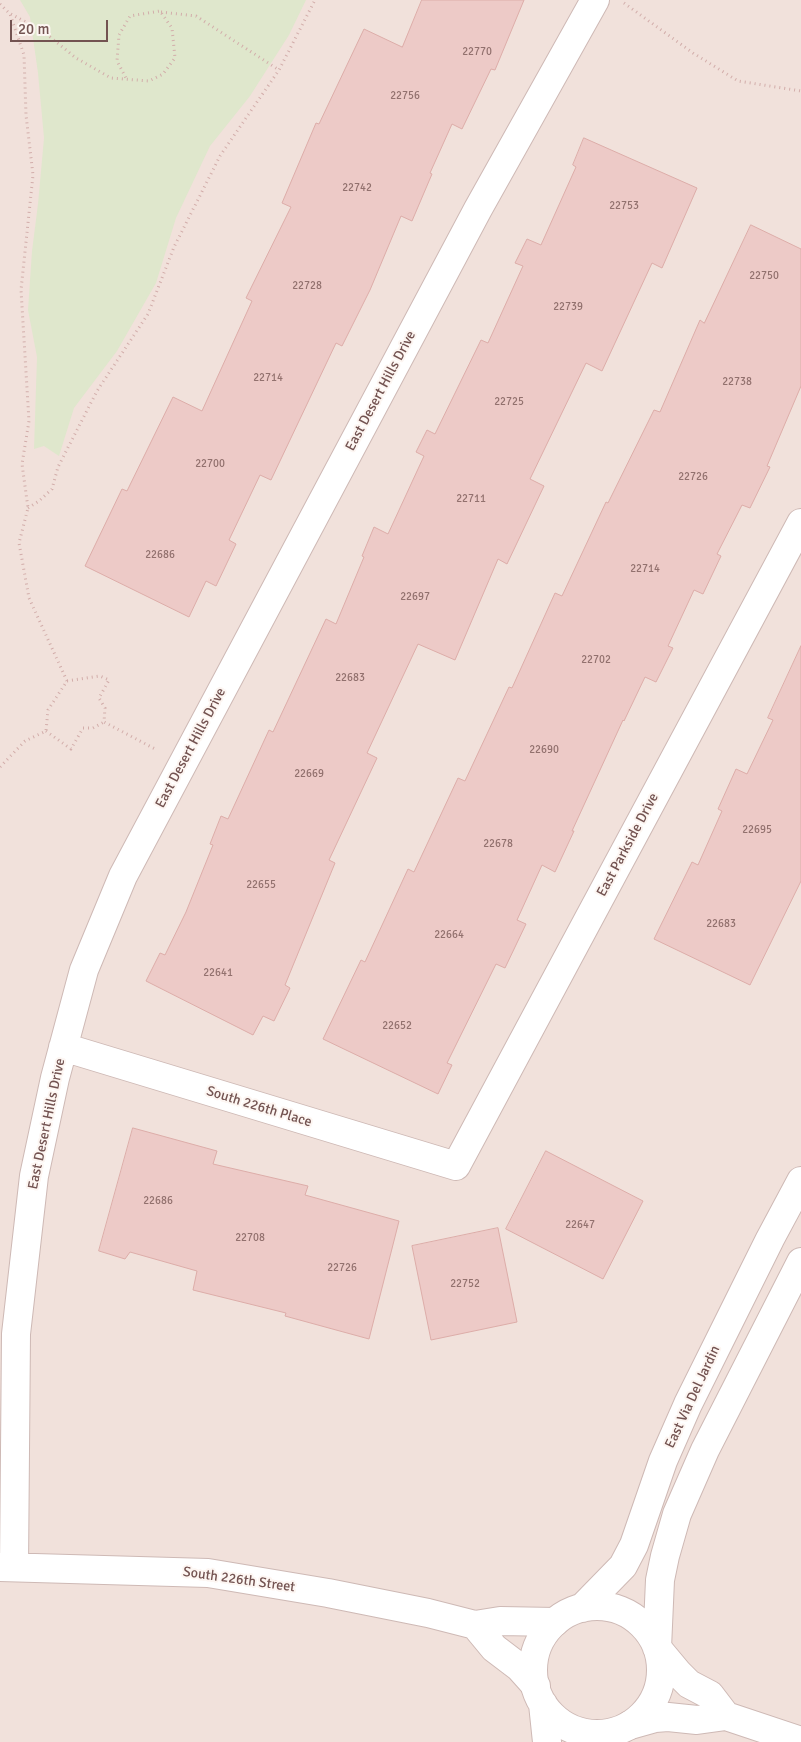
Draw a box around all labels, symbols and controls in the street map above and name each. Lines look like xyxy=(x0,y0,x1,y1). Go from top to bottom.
scale bar xyxy=(12,10,110,42)
text: 20 m xyxy=(18,20,49,38)
house number: 22770 xyxy=(462,45,492,59)
house number: 22756 xyxy=(390,89,420,103)
house number: 22742 xyxy=(342,181,372,195)
house number: 22753 xyxy=(609,199,639,213)
house number: 22750 xyxy=(749,269,779,283)
house number: 22728 xyxy=(292,279,322,293)
house number: 22739 xyxy=(553,300,583,314)
street label: East Desert Hills Drive xyxy=(342,328,420,454)
house number: 22714 xyxy=(253,371,283,385)
house number: 22738 xyxy=(722,375,752,389)
house number: 22725 xyxy=(494,395,524,409)
house number: 22700 xyxy=(195,457,225,471)
house number: 22726 xyxy=(678,470,708,484)
house number: 22711 xyxy=(456,492,486,506)
house number: 22686 xyxy=(145,548,175,562)
house number: 22714 xyxy=(630,562,660,576)
house number: 22697 xyxy=(400,590,430,604)
house number: 22702 xyxy=(581,653,611,667)
house number: 22683 xyxy=(335,671,365,685)
street label: East Desert Hills Drive xyxy=(152,685,230,811)
house number: 22690 xyxy=(529,743,559,757)
house number: 22669 xyxy=(294,767,324,781)
street label: East Parkside Drive xyxy=(594,790,662,900)
house number: 22695 xyxy=(742,823,772,837)
house number: 22678 xyxy=(483,837,513,851)
house number: 22655 xyxy=(246,878,276,892)
house number: 22683 xyxy=(706,917,736,931)
house number: 22664 xyxy=(434,928,464,942)
house number: 22641 xyxy=(203,966,233,980)
house number: 22652 xyxy=(382,1019,412,1033)
street label: East Desert Hills Drive xyxy=(25,1057,69,1191)
street label: South 226th Place xyxy=(204,1083,314,1131)
house number: 22686 xyxy=(143,1194,173,1208)
house number: 22647 xyxy=(565,1218,595,1232)
house number: 22708 xyxy=(235,1231,265,1245)
house number: 22726 xyxy=(327,1261,357,1275)
house number: 22752 xyxy=(450,1277,480,1291)
street label: East Via Del Jardin xyxy=(662,1343,724,1451)
street label: South 226th Street xyxy=(182,1564,296,1596)

